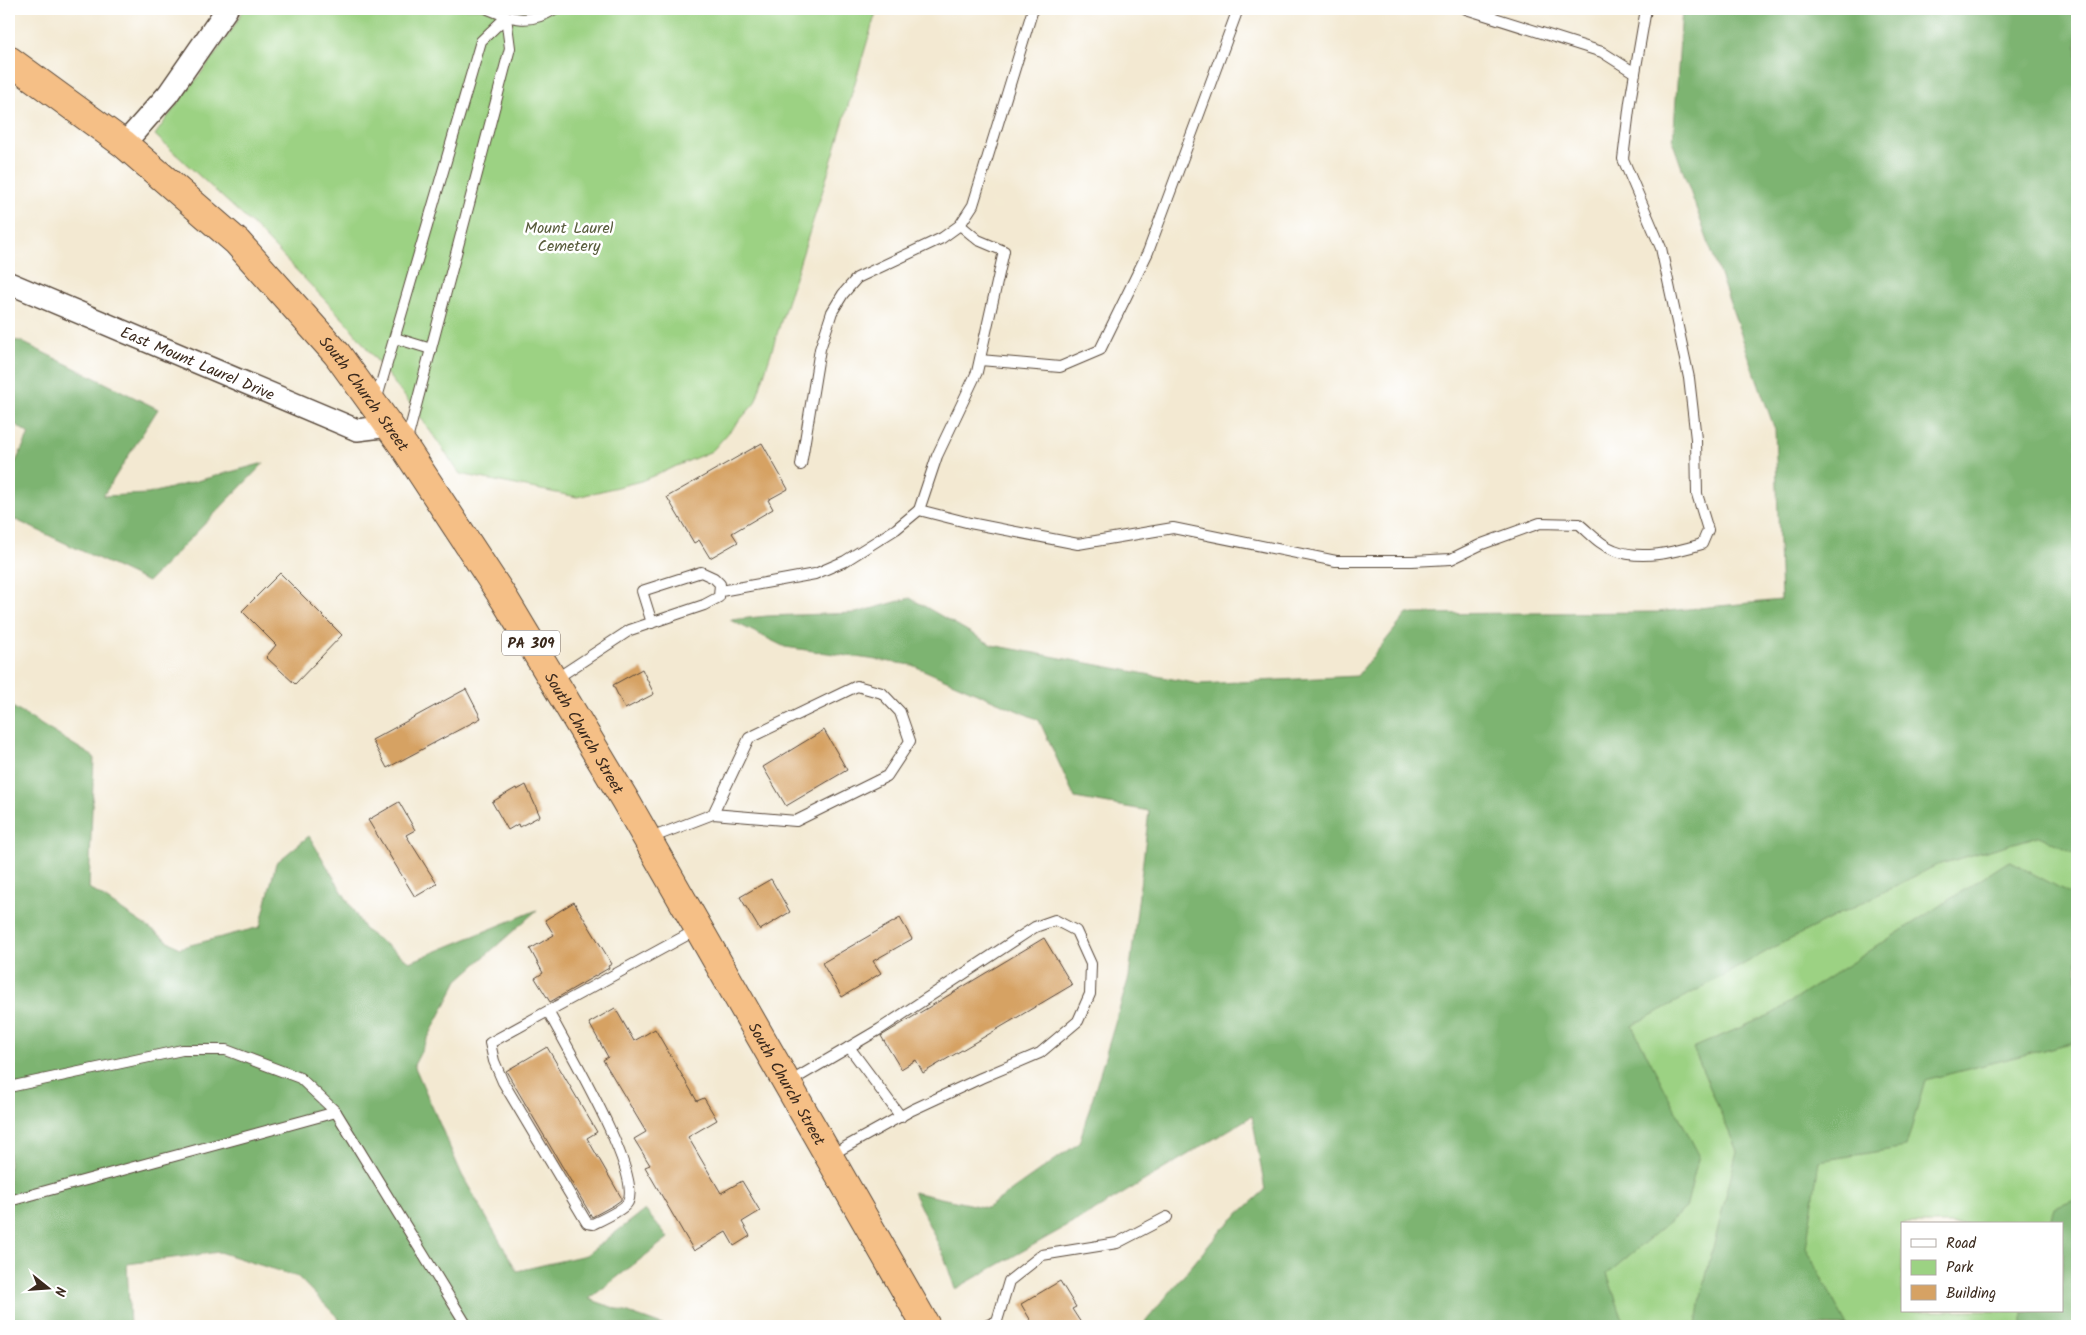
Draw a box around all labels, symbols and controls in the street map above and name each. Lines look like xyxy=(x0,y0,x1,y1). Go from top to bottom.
park label: Mount Laurel Cemetery xyxy=(524,216,614,259)
street label: East Mount Laurel Drive xyxy=(116,320,278,408)
street label: South Church Street xyxy=(312,331,415,458)
road number: PA 309 xyxy=(502,630,560,656)
street label: South Church Street xyxy=(537,668,630,800)
street label: South Church Street xyxy=(741,1018,832,1151)
legend xyxy=(1901,1222,2064,1312)
text: Road xyxy=(1946,1232,1977,1256)
text: Park xyxy=(1946,1256,1974,1280)
north arrow xyxy=(22,1262,72,1312)
text: Building xyxy=(1946,1282,1996,1306)
text: N xyxy=(48,1284,71,1299)

